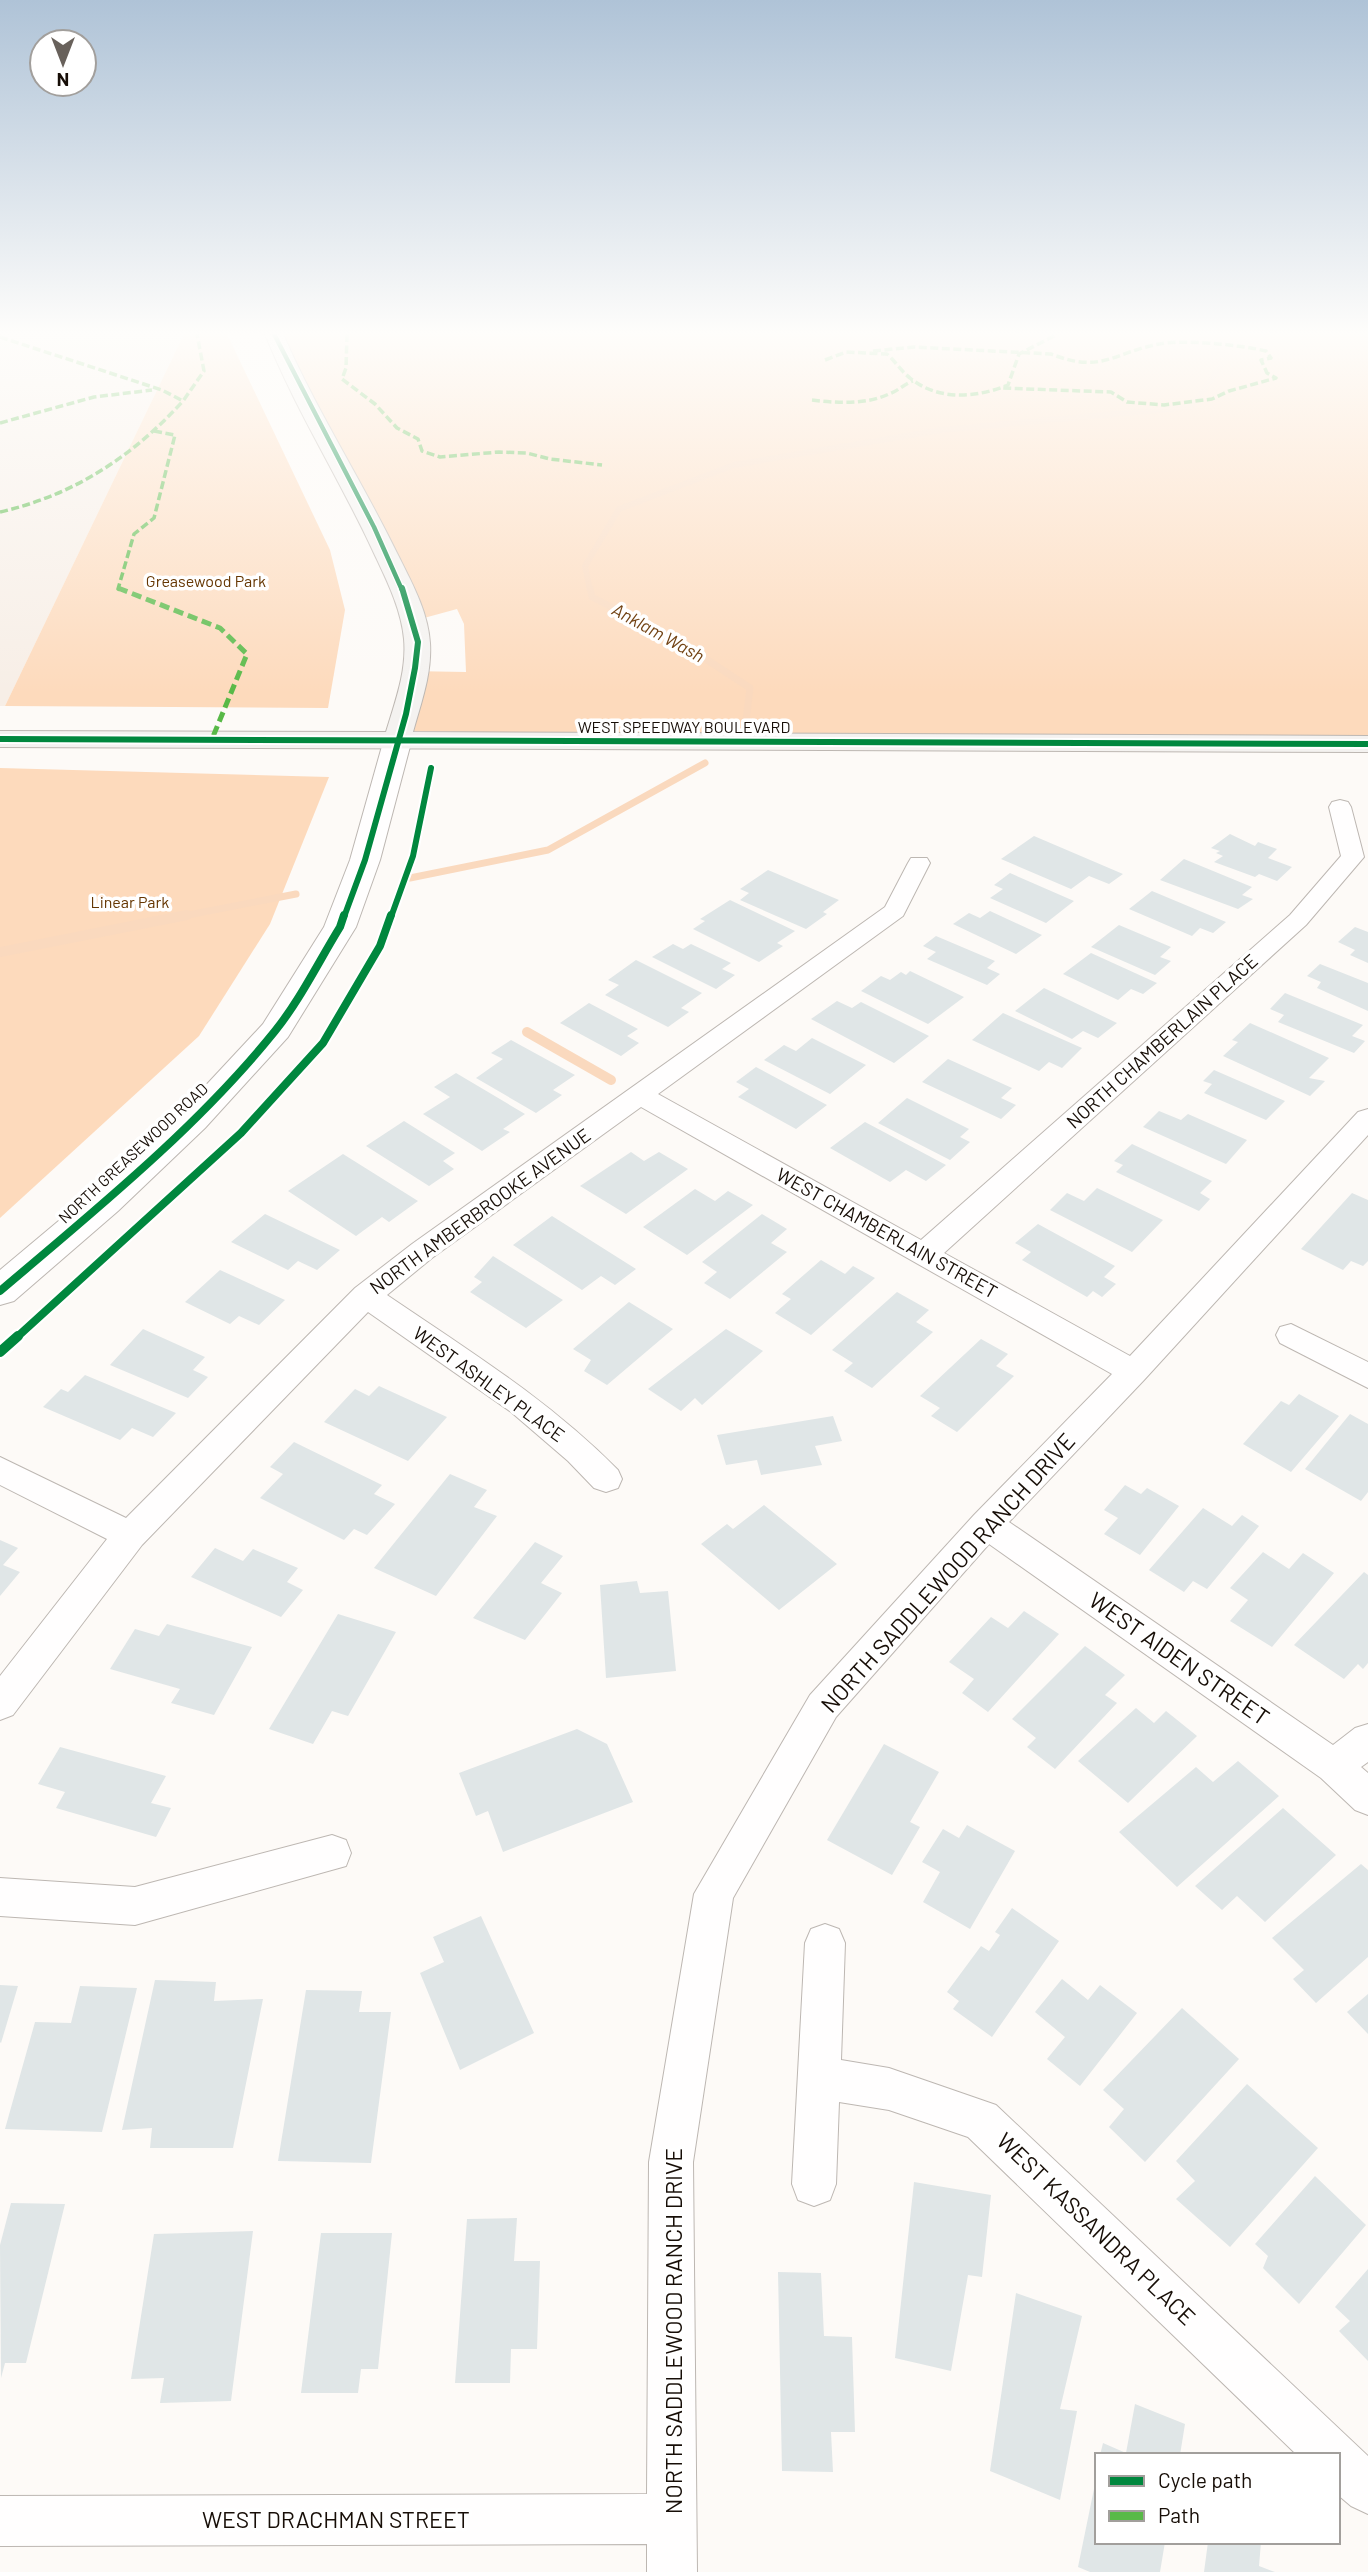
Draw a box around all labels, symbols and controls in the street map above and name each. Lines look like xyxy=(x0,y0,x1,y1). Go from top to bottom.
north arrow xyxy=(28,28,98,98)
text: N xyxy=(57,69,69,92)
park label: Greasewood Park xyxy=(146,571,266,590)
water label: Anklam Wash xyxy=(608,598,708,667)
street label: WEST SPEEDWAY BOULEVARD xyxy=(578,717,790,736)
park label: Linear Park xyxy=(91,892,169,911)
street label: NORTH CHAMBERLAIN PLACE xyxy=(1061,949,1262,1133)
street label: NORTH GREASEWOOD ROAD xyxy=(54,1079,211,1227)
street label: NORTH AMBERBROOKE AVENUE xyxy=(365,1123,595,1298)
street label: WEST CHAMBERLAIN STREET xyxy=(773,1162,1002,1303)
street label: WEST ASHLEY PLACE xyxy=(409,1321,570,1446)
street label: NORTH SADDLEWOOD RANCH DRIVE xyxy=(814,1427,1080,1718)
street label: WEST AIDEN STREET xyxy=(1084,1585,1275,1731)
street label: WEST KASSANDRA PLACE xyxy=(992,2126,1202,2330)
street label: NORTH SADDLEWOOD RANCH DRIVE xyxy=(659,2148,687,2514)
legend xyxy=(1095,2453,1340,2544)
text: Cycle path xyxy=(1158,2467,1252,2492)
text: Path xyxy=(1158,2502,1200,2527)
street label: WEST DRACHMAN STREET xyxy=(202,2505,470,2533)

